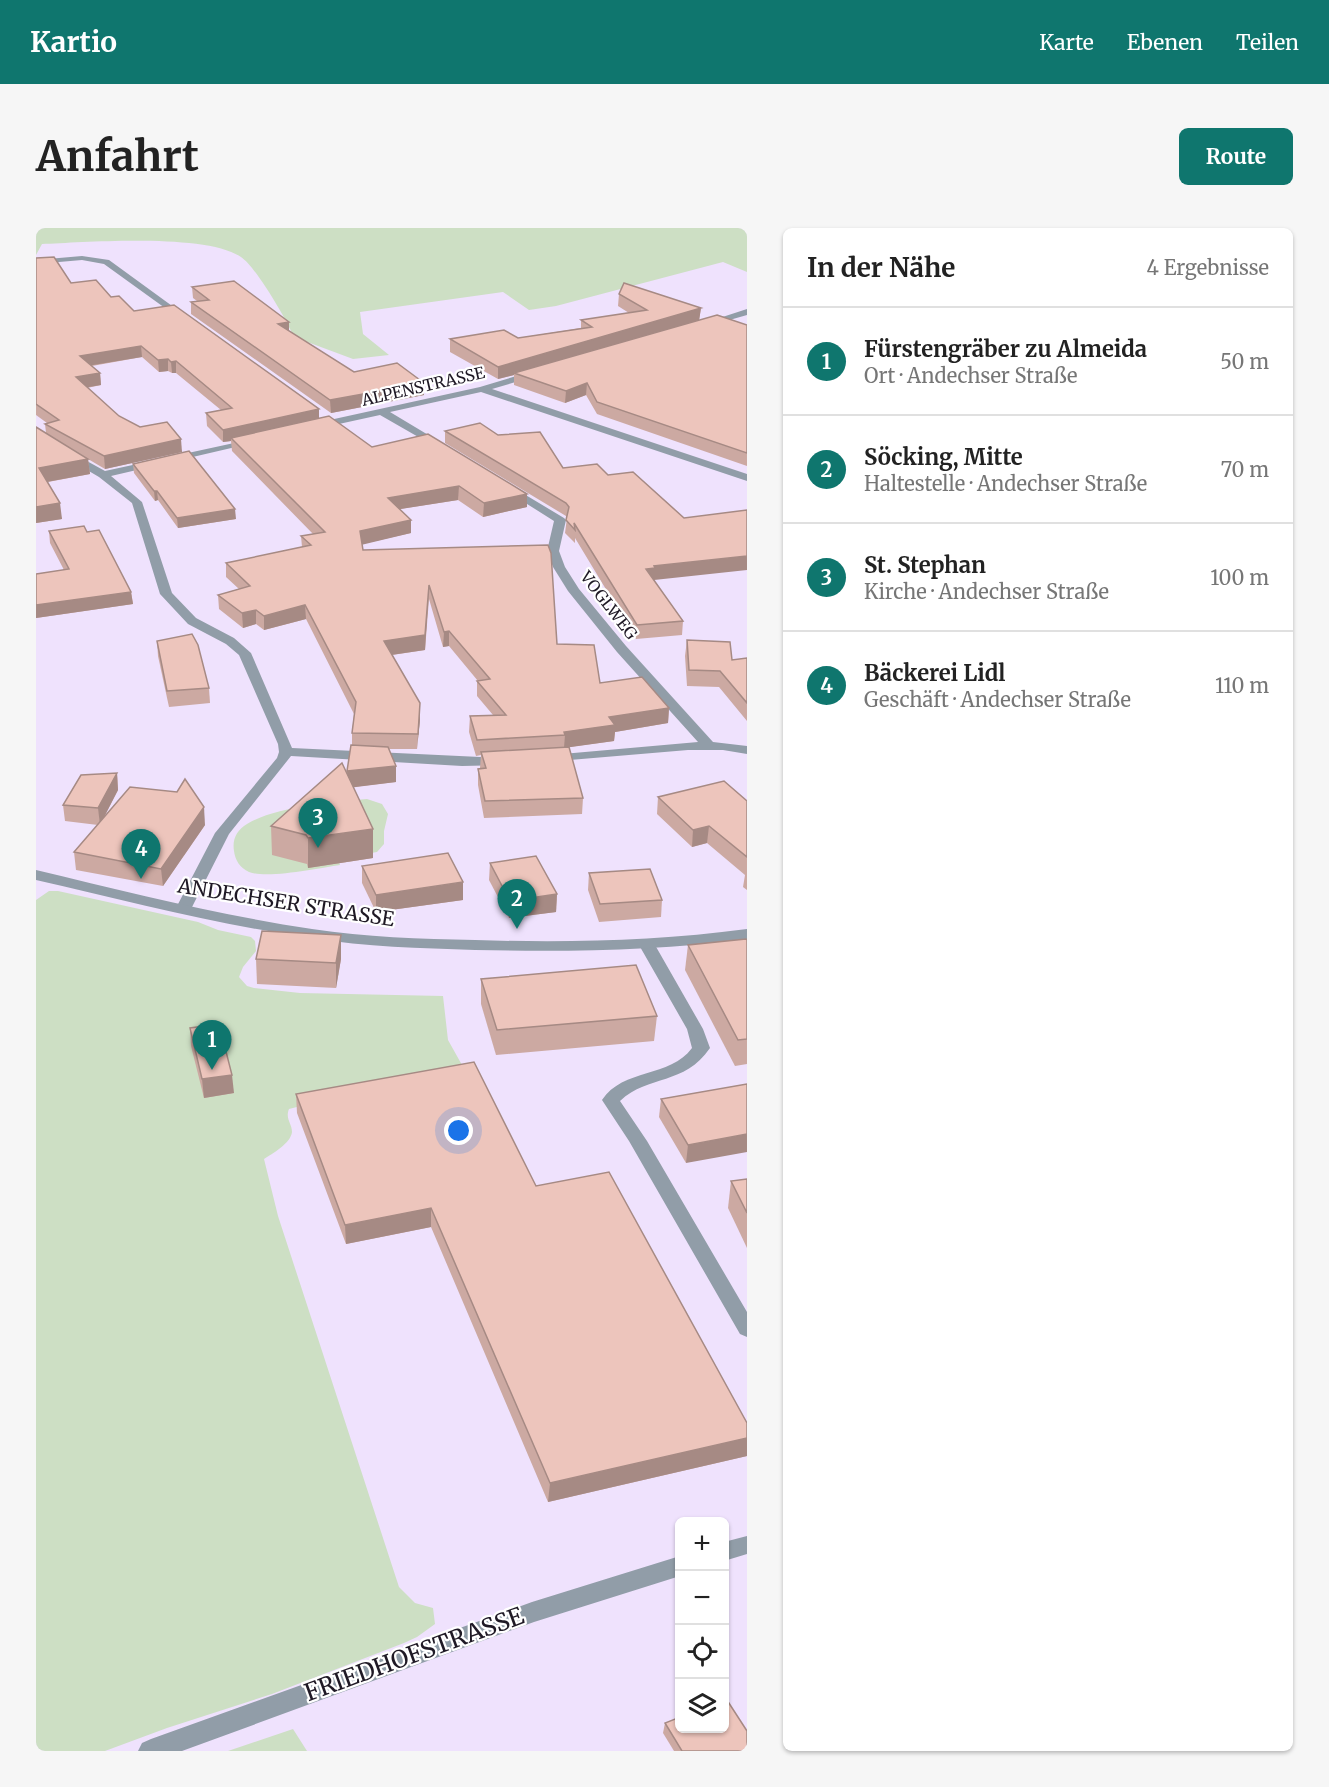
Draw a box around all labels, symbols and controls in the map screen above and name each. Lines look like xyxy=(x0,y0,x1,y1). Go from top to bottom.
text: Kartio xyxy=(30,24,117,60)
text: Karte xyxy=(1039,29,1094,56)
text: Ebenen xyxy=(1127,29,1203,56)
text: Teilen xyxy=(1236,29,1299,56)
button: Route xyxy=(1179,128,1293,185)
text: Anfahrt xyxy=(36,130,199,182)
text: In der Nähe xyxy=(807,251,955,284)
text: 4 Ergebnisse xyxy=(1147,255,1269,280)
text: Fürstengräber zu Almeida xyxy=(864,335,1147,363)
text: 1 xyxy=(822,349,831,374)
text: 50 m xyxy=(1220,349,1269,374)
street label: ALPENSTRASSE xyxy=(359,362,487,410)
text: Ort · Andechser Straße xyxy=(864,363,1077,388)
text: Söcking, Mitte xyxy=(864,443,1023,471)
text: 2 xyxy=(821,457,832,482)
text: 70 m xyxy=(1221,457,1269,482)
text: Haltestelle · Andechser Straße xyxy=(864,471,1147,496)
text: St. Stephan xyxy=(864,551,986,579)
text: 3 xyxy=(821,565,832,590)
text: 100 m xyxy=(1210,565,1269,590)
street label: VOGLWEG xyxy=(576,566,642,643)
text: Kirche · Andechser Straße xyxy=(864,579,1109,604)
text: Bäckerei Lidl xyxy=(864,659,1005,687)
text: 4 xyxy=(820,673,833,698)
text: 110 m xyxy=(1215,673,1269,698)
text: Geschäft · Andechser Straße xyxy=(864,687,1131,712)
pin: 3 xyxy=(298,798,338,848)
pin: 4 xyxy=(122,830,160,879)
street label: ANDECHSER STRASSE xyxy=(175,872,396,932)
pin: 2 xyxy=(498,880,536,929)
pin: 1 xyxy=(192,1020,231,1070)
your location xyxy=(444,1116,473,1145)
map controls xyxy=(675,1517,729,1733)
button: + xyxy=(675,1517,729,1571)
button: − xyxy=(675,1571,729,1625)
street label: FRIEDHOFSTRASSE xyxy=(300,1600,529,1708)
button: locate xyxy=(675,1625,729,1679)
button: layers xyxy=(675,1679,729,1733)

